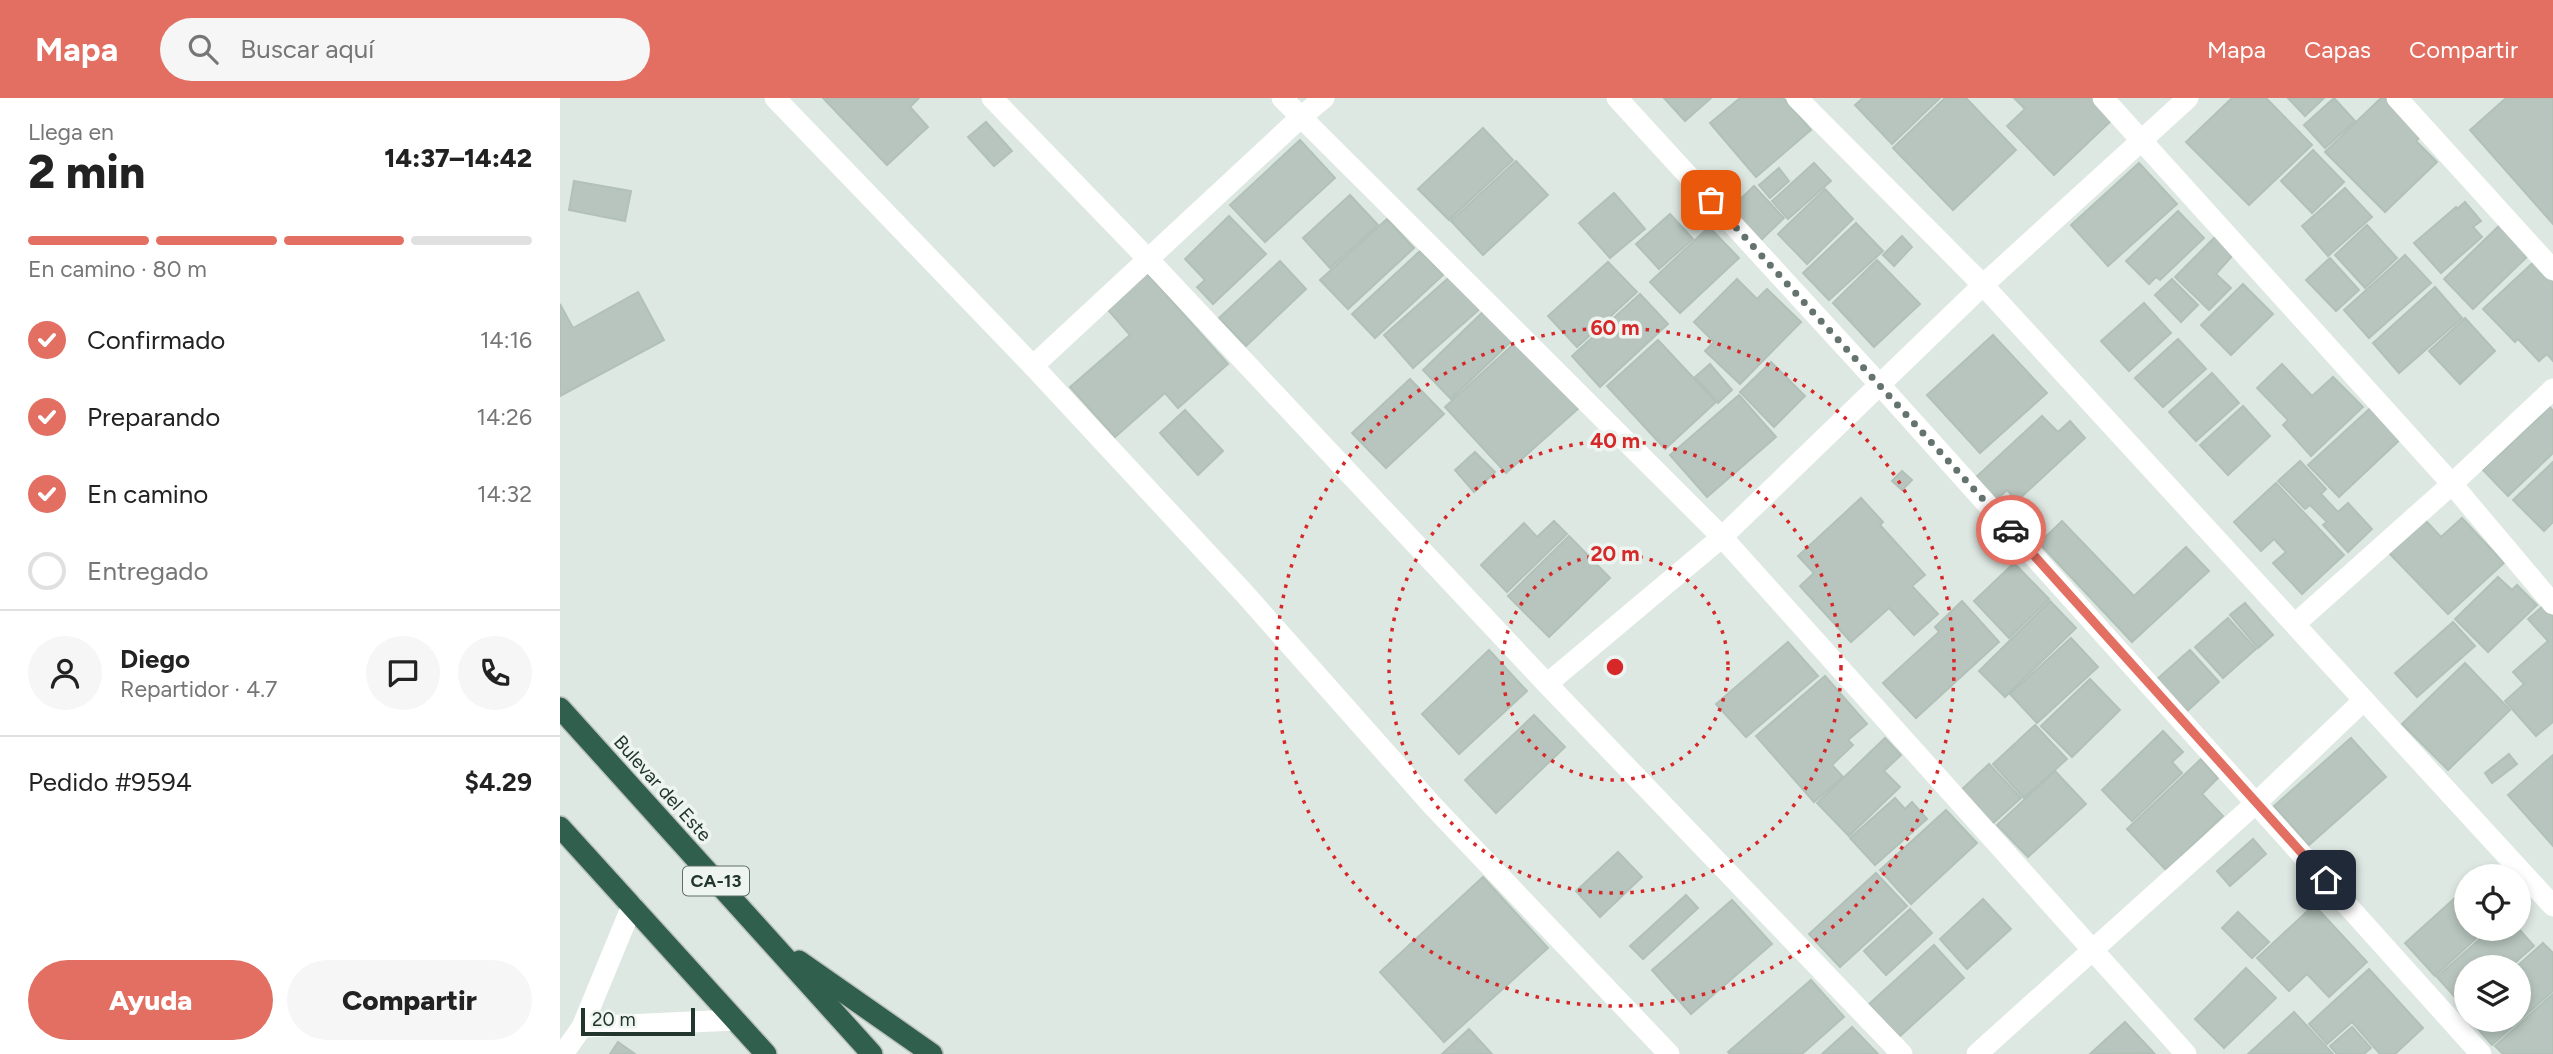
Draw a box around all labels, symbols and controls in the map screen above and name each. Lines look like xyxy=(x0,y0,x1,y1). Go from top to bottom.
search box xyxy=(160,18,650,81)
text: Mapa xyxy=(35,30,118,69)
icon: search xyxy=(184,30,222,68)
text: Buscar aquí xyxy=(240,33,374,65)
text: Mapa xyxy=(2207,35,2266,64)
text: Capas xyxy=(2304,35,2371,64)
text: Compartir xyxy=(2409,35,2518,64)
text: Llega en xyxy=(28,118,114,146)
text: 14:37–14:42 xyxy=(384,142,532,174)
text: 2 min xyxy=(28,144,145,200)
pin xyxy=(1681,170,1741,230)
icon: bag xyxy=(1692,181,1730,219)
text: En camino · 80 m xyxy=(28,255,207,283)
text: 60 m xyxy=(1590,315,1640,340)
icon: check xyxy=(28,321,66,359)
text: Confirmado xyxy=(87,324,225,356)
text: 14:16 xyxy=(480,326,532,354)
icon: check xyxy=(28,398,66,436)
text: Preparando xyxy=(87,401,220,433)
text: 14:26 xyxy=(477,403,532,431)
text: 40 m xyxy=(1590,428,1640,453)
icon: check xyxy=(28,475,66,513)
text: En camino xyxy=(87,478,208,510)
text: 14:32 xyxy=(477,480,532,508)
courier xyxy=(1976,495,2046,565)
icon: car xyxy=(1992,511,2030,549)
text: 20 m xyxy=(1590,541,1640,566)
text: Entregado xyxy=(87,555,209,587)
button: person xyxy=(28,636,102,710)
button: chat xyxy=(366,636,440,710)
button: phone xyxy=(458,636,532,710)
text: Diego xyxy=(120,643,190,675)
centre of rings xyxy=(1603,655,1627,679)
text: Repartidor · 4.7 xyxy=(120,675,277,703)
street label: Bulevar del Este xyxy=(609,730,716,846)
text: Pedido #9594 xyxy=(28,766,192,798)
text: $4.29 xyxy=(465,766,532,798)
pin xyxy=(2296,850,2356,910)
icon: home xyxy=(2307,861,2345,899)
map controls xyxy=(2454,864,2531,1032)
button: locate xyxy=(2454,864,2531,941)
road number: CA-13 xyxy=(683,866,749,896)
button: layers xyxy=(2454,955,2531,1032)
button: Ayuda xyxy=(28,960,273,1040)
button: Compartir xyxy=(287,960,532,1040)
scale bar xyxy=(581,1005,695,1037)
text: 20 m xyxy=(592,1008,636,1031)

